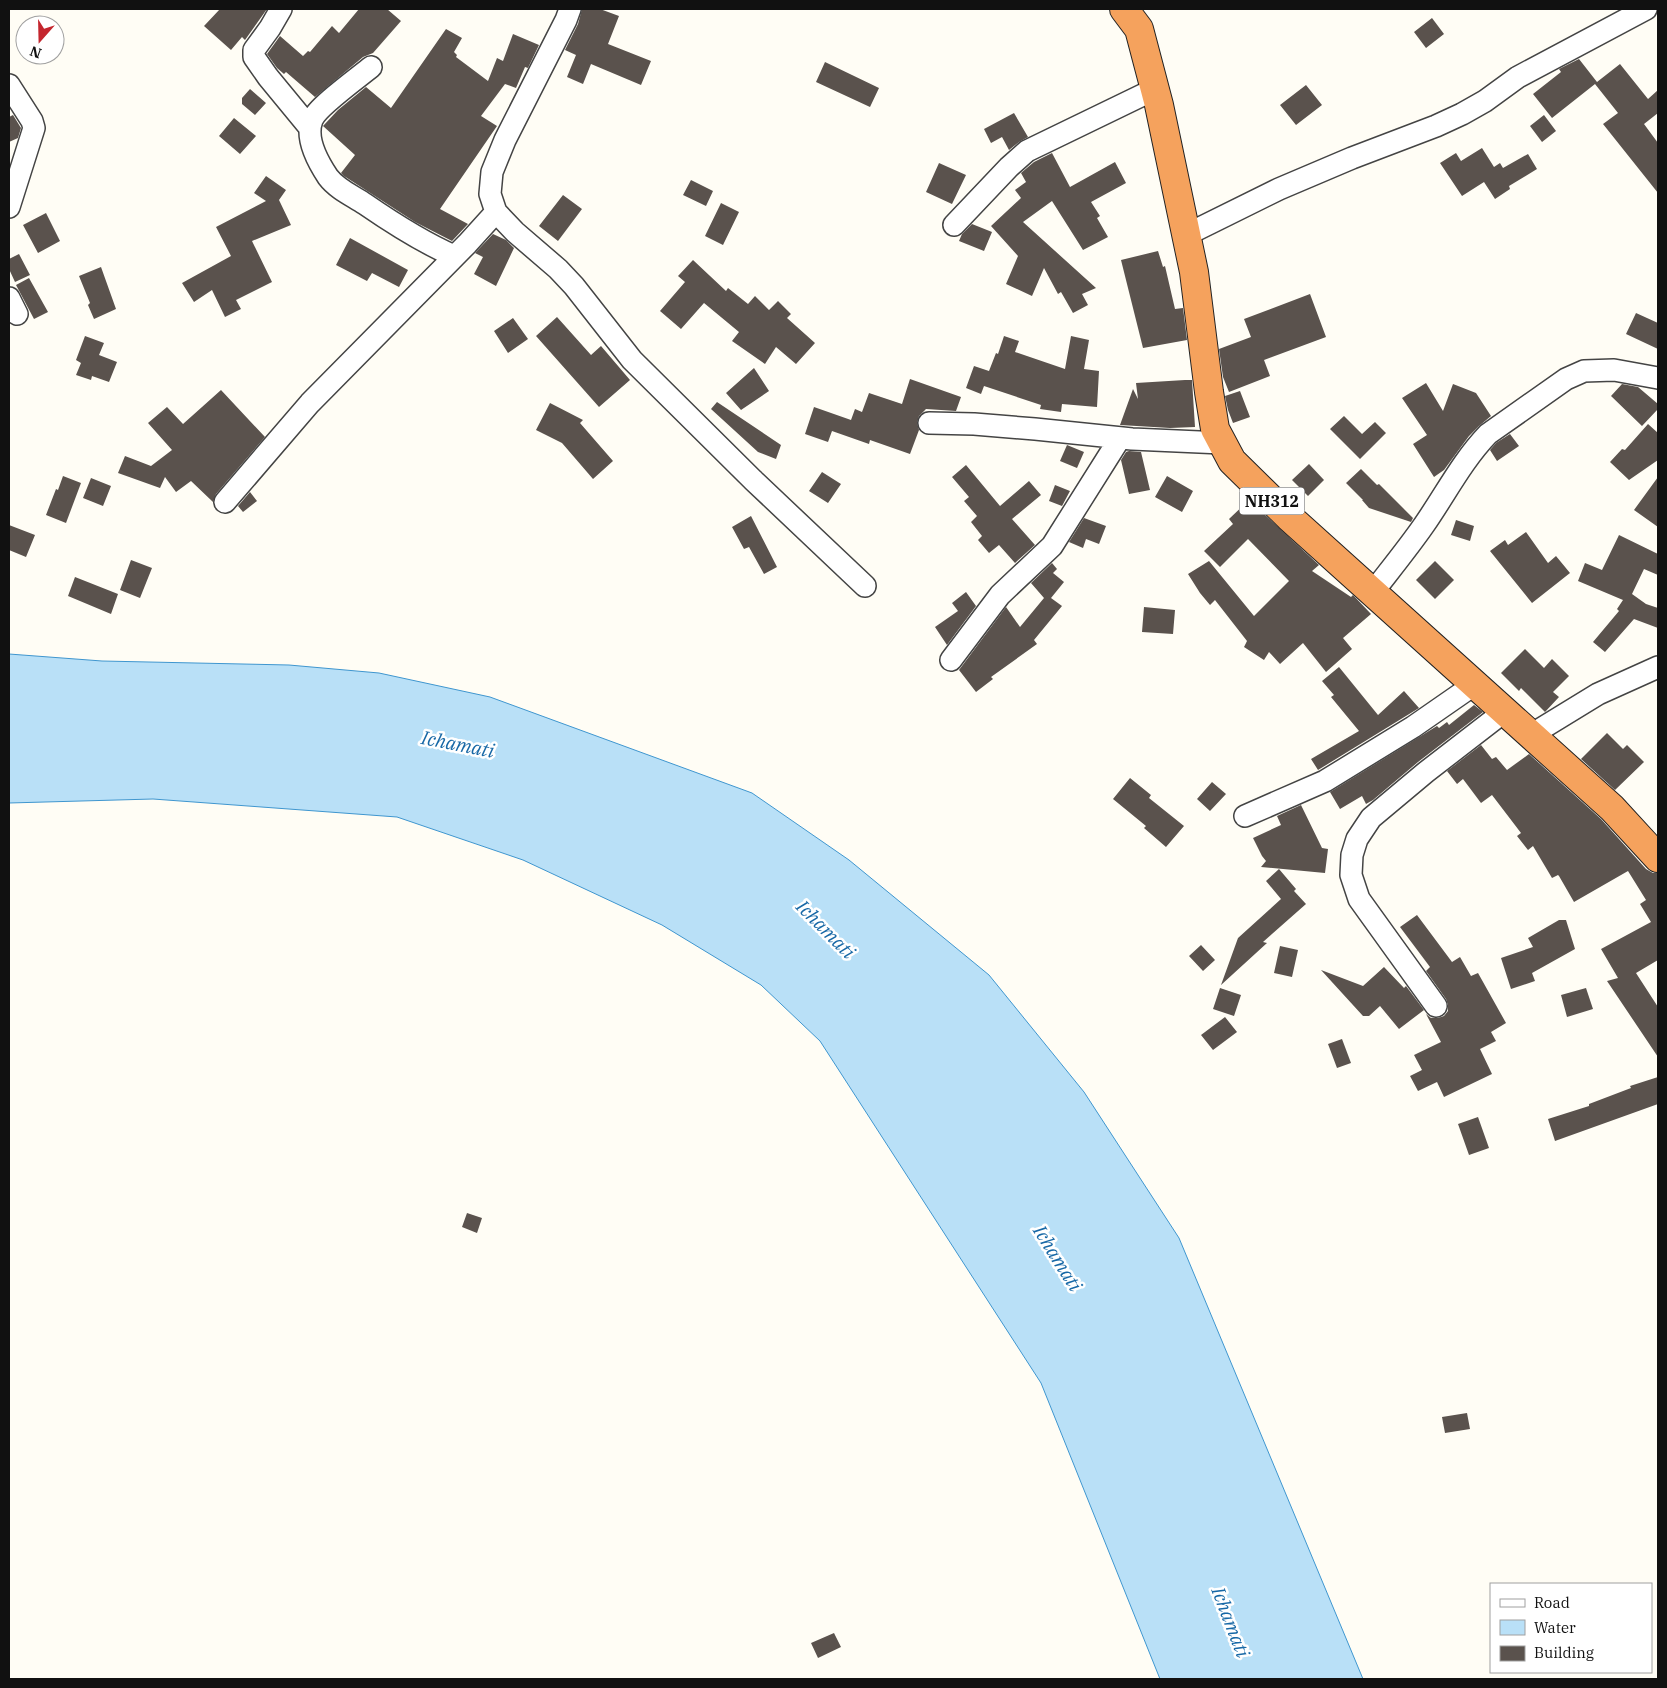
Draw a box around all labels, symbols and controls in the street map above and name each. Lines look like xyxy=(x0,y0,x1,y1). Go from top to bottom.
north arrow xyxy=(15,15,65,65)
text: N xyxy=(27,42,44,63)
road number: NH312 xyxy=(1240,488,1304,514)
water label: Ichamati xyxy=(419,725,497,763)
water label: Ichamati xyxy=(791,894,861,964)
water label: Ichamati xyxy=(1028,1220,1088,1296)
water label: Ichamati xyxy=(1206,1582,1255,1661)
legend xyxy=(1490,1583,1652,1673)
text: Road xyxy=(1534,1593,1570,1612)
text: Water xyxy=(1534,1618,1576,1637)
text: Building xyxy=(1534,1643,1594,1662)

